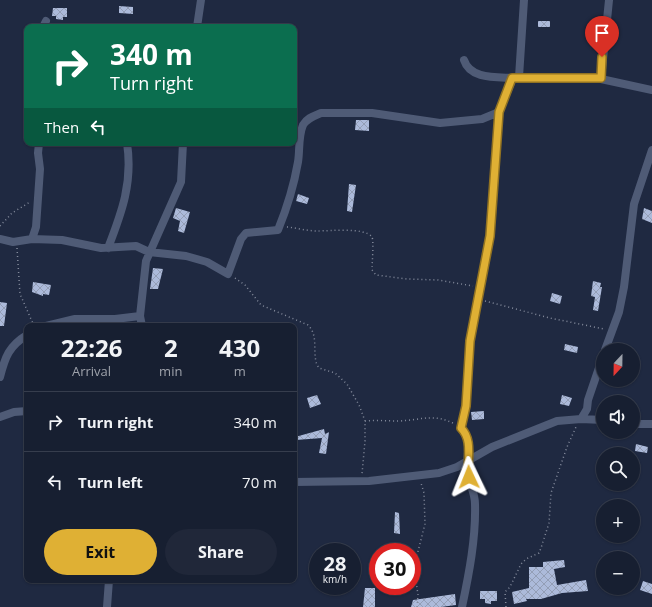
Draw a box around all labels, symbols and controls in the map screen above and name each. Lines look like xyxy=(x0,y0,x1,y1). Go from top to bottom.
pin xyxy=(585,16,619,57)
icon: arrive xyxy=(591,22,613,44)
text: 340 m xyxy=(110,35,193,73)
icon: right xyxy=(44,40,96,92)
text: Turn right xyxy=(110,71,193,95)
icon: left xyxy=(87,116,109,138)
text: Then xyxy=(44,117,79,137)
text: 22:26 xyxy=(61,331,122,364)
text: 2 xyxy=(164,331,178,364)
text: 430 xyxy=(219,331,260,364)
north arrow xyxy=(596,343,640,387)
map controls xyxy=(596,343,640,595)
text: Arrival xyxy=(72,362,111,380)
text: min xyxy=(159,362,182,380)
text: m xyxy=(234,362,246,380)
button: sound xyxy=(596,395,640,439)
icon: right xyxy=(44,411,66,433)
text: Turn right xyxy=(78,412,153,432)
text: 340 m xyxy=(233,412,277,432)
button: search xyxy=(596,447,640,491)
position arrow xyxy=(448,456,490,498)
icon: left xyxy=(44,471,66,493)
text: Turn left xyxy=(78,472,143,492)
text: 70 m xyxy=(242,472,277,492)
button: + xyxy=(596,499,640,543)
button: Exit xyxy=(44,529,157,575)
button: Share xyxy=(165,529,277,575)
speed limit sign: 30 xyxy=(369,543,421,595)
text: 28 xyxy=(324,550,346,577)
button: − xyxy=(596,551,640,595)
text: km/h xyxy=(323,572,347,586)

